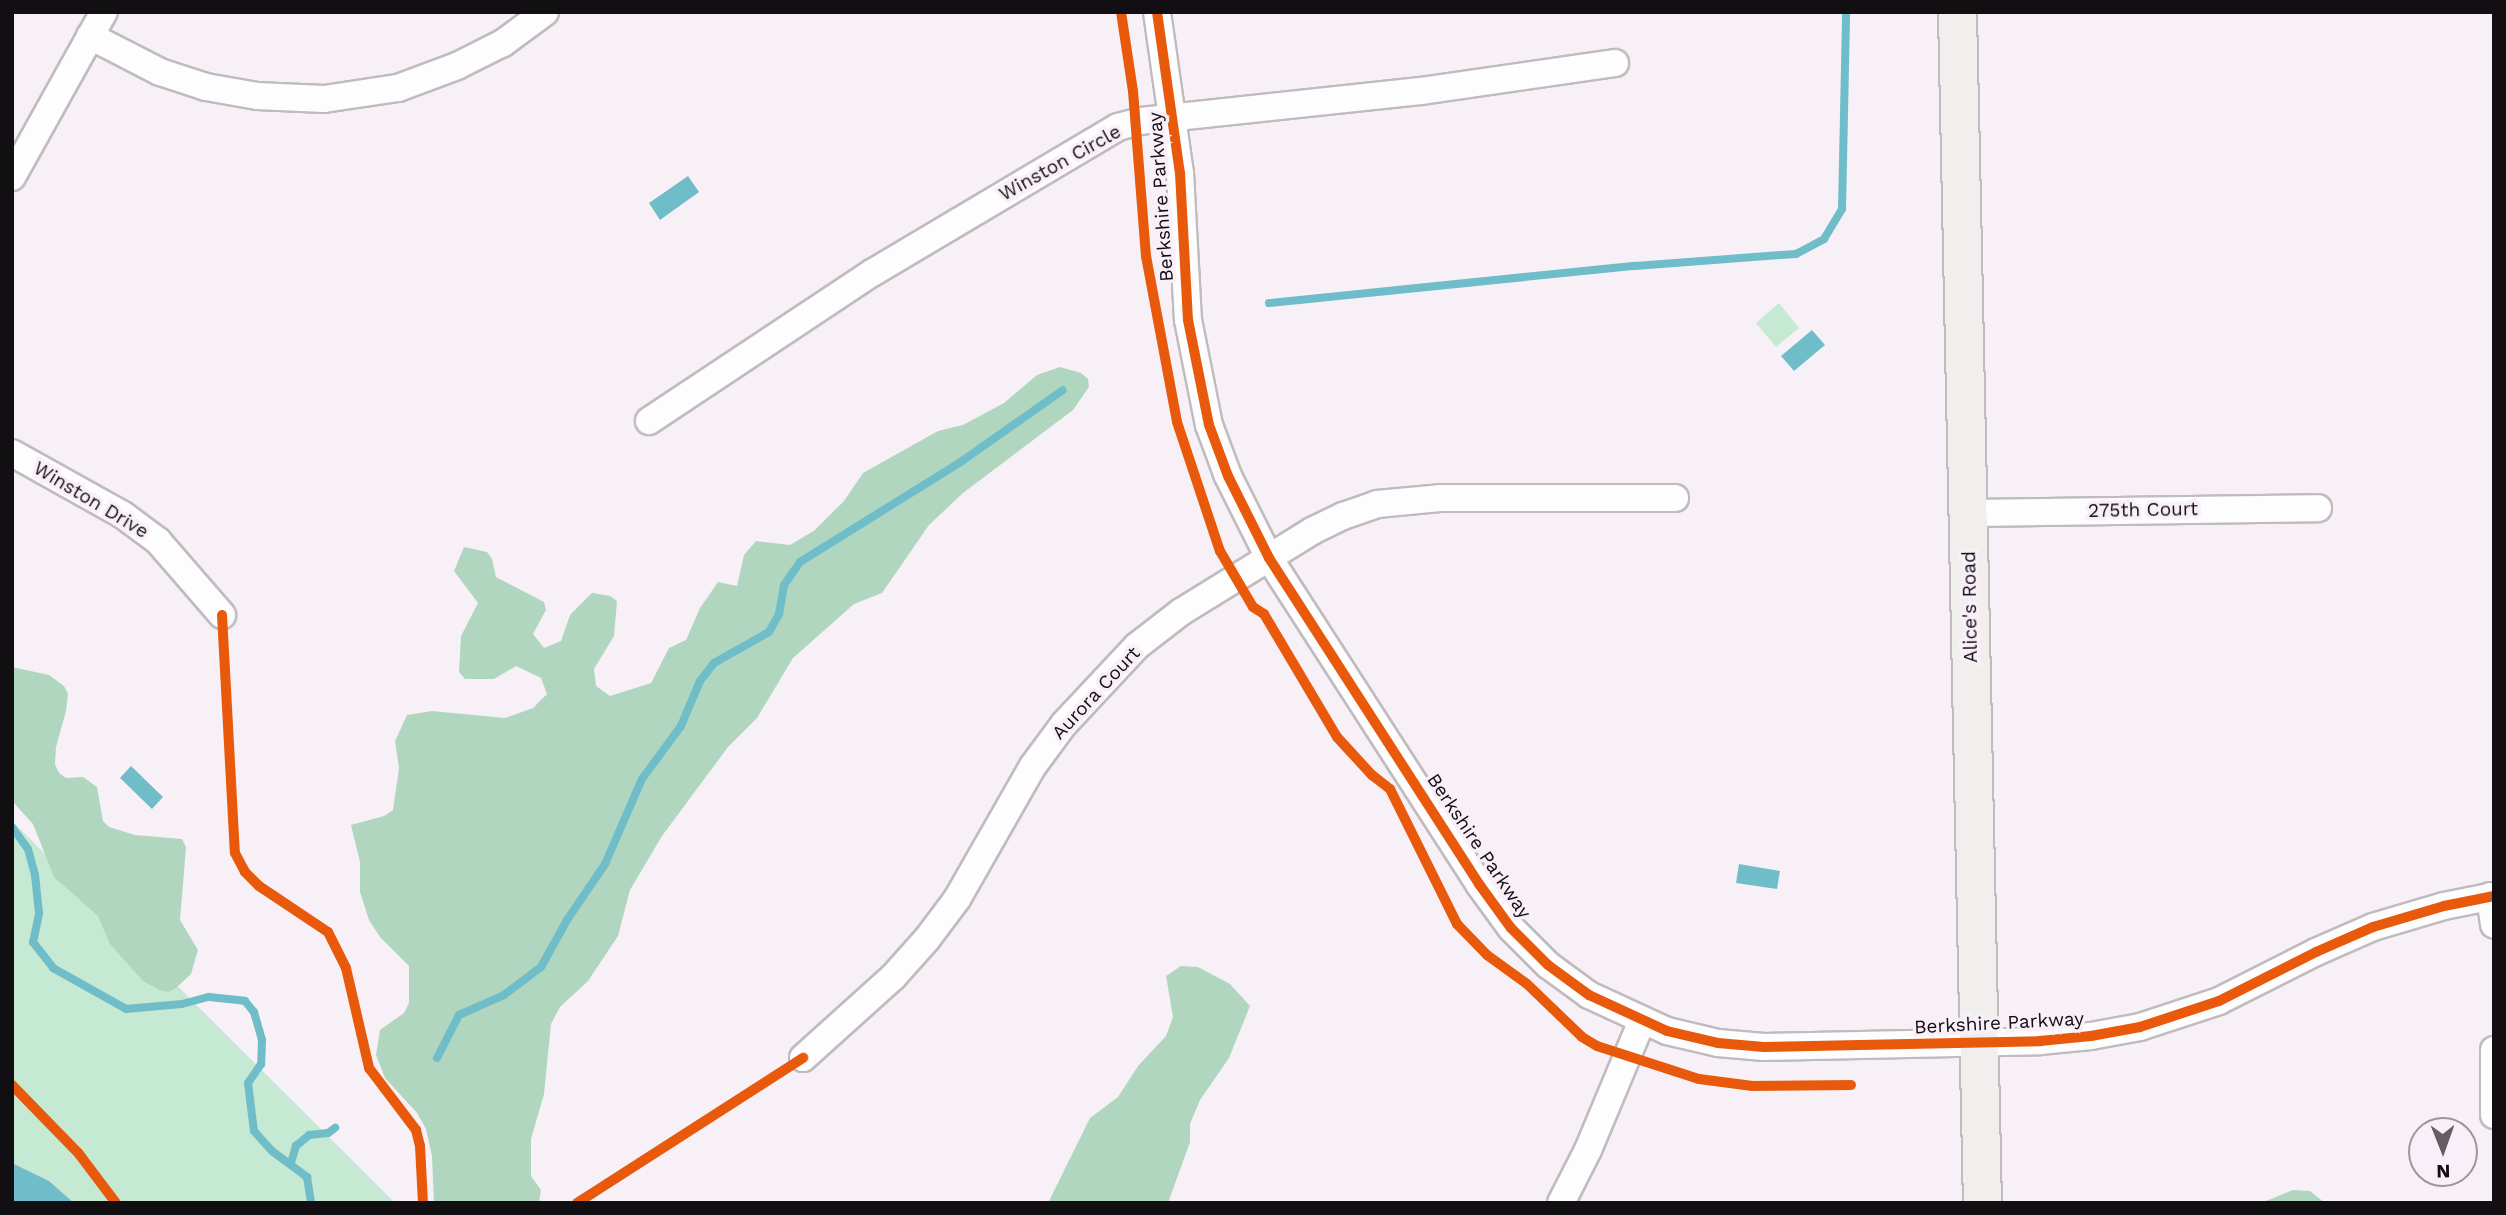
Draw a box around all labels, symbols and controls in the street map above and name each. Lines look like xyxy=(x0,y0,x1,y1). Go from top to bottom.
street label: Berkshire Parkway xyxy=(1144,111,1178,283)
street label: Winston Circle xyxy=(995,120,1125,206)
street label: Winston Drive xyxy=(29,457,153,543)
street label: 275th Court xyxy=(2088,498,2198,522)
street label: Alice's Road xyxy=(1958,551,1982,663)
street label: Aurora Court xyxy=(1047,642,1145,744)
street label: Berkshire Parkway xyxy=(1422,769,1536,923)
street label: Berkshire Parkway xyxy=(1914,1007,2084,1039)
north arrow xyxy=(2408,1117,2478,1187)
text: N xyxy=(2436,1160,2451,1183)

